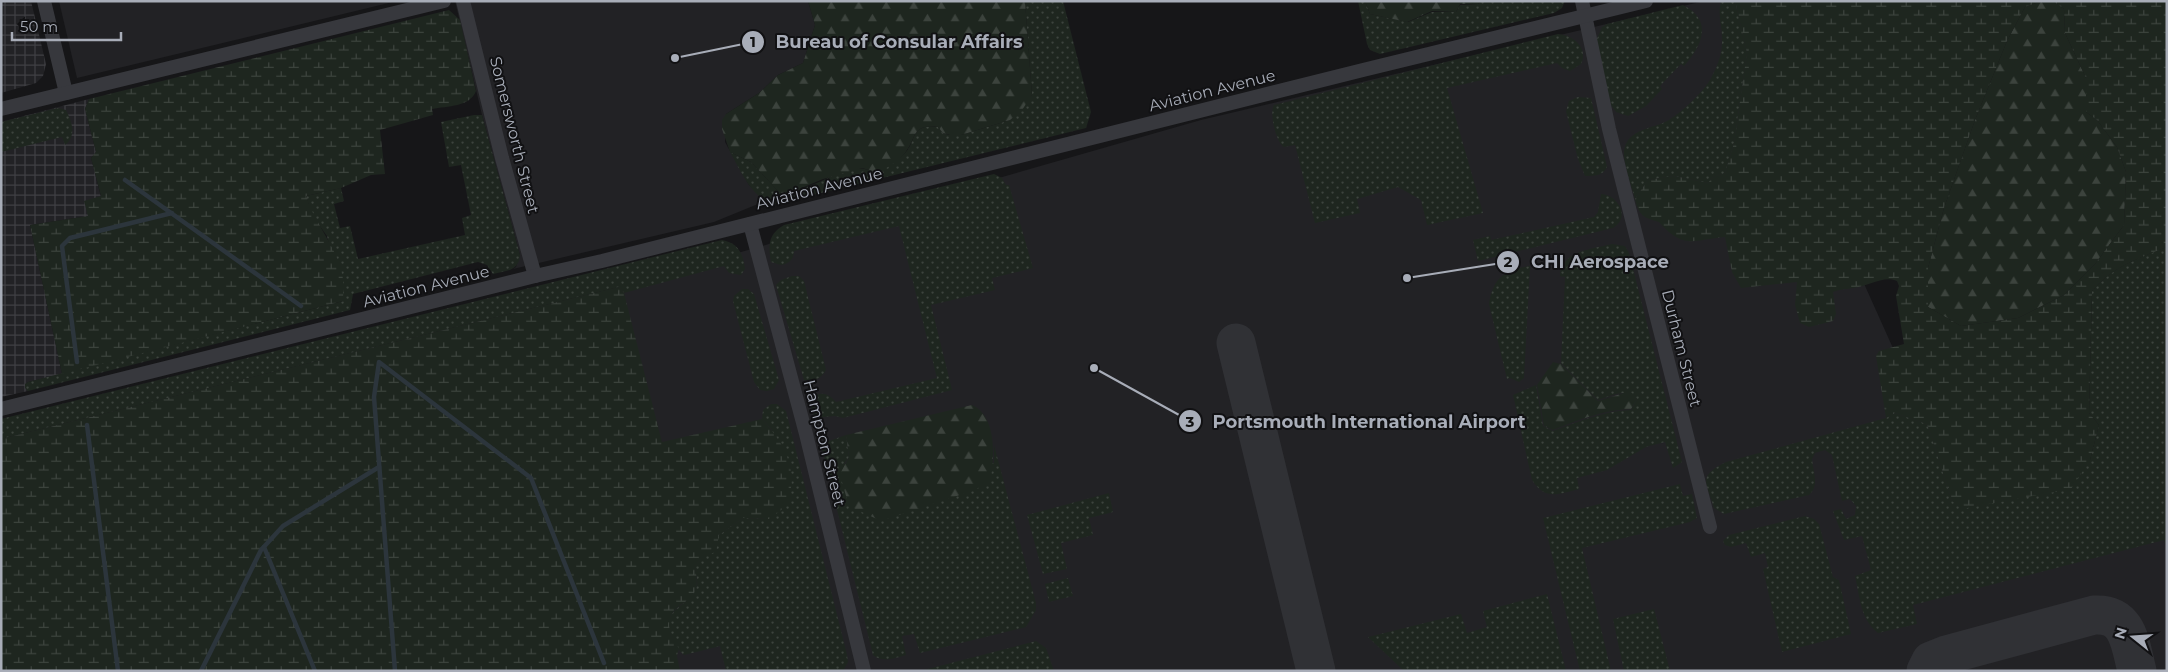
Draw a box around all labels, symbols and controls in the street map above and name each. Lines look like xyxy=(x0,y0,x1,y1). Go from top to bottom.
scale bar xyxy=(12,10,121,42)
text: 50 m xyxy=(20,17,58,36)
callout: Bureau of Consular Affairs xyxy=(741,25,1033,58)
text: Bureau of Consular Affairs xyxy=(776,31,1023,53)
text: 1 xyxy=(750,32,756,51)
street label: Somersworth Street xyxy=(486,55,543,216)
street label: Aviation Avenue xyxy=(1147,66,1277,115)
street label: Aviation Avenue xyxy=(754,164,884,213)
callout: CHI Aerospace xyxy=(1496,246,1678,279)
text: CHI Aerospace xyxy=(1531,251,1669,273)
text: 2 xyxy=(1504,252,1513,271)
street label: Aviation Avenue xyxy=(361,262,491,311)
street label: Durham Street xyxy=(1658,288,1705,409)
street label: Hampton Street xyxy=(800,378,850,509)
callout: Portsmouth International Airport xyxy=(1178,405,1536,438)
text: Portsmouth International Airport xyxy=(1212,411,1526,433)
text: 3 xyxy=(1185,412,1195,431)
north arrow xyxy=(2108,612,2158,662)
text: N xyxy=(2110,625,2131,641)

